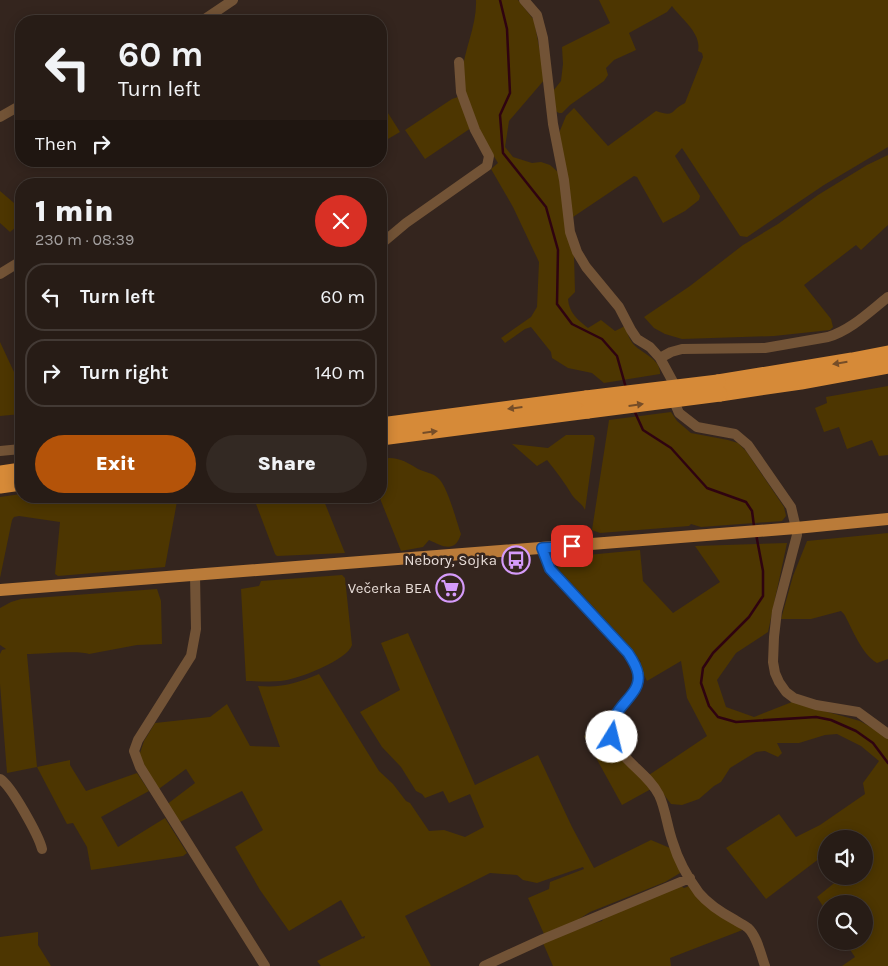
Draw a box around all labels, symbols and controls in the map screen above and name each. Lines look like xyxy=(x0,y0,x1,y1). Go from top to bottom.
text: 60 m xyxy=(118,34,203,75)
icon: left xyxy=(35,35,100,100)
text: Turn left xyxy=(118,76,201,102)
icon: right xyxy=(87,130,115,158)
text: Then xyxy=(35,133,77,155)
text: 1 min xyxy=(35,193,114,229)
button: close xyxy=(315,195,367,247)
text: 230 m · 08:39 xyxy=(35,230,134,249)
icon: left xyxy=(37,283,65,311)
text: Turn left xyxy=(80,286,155,308)
text: 60 m xyxy=(321,286,365,308)
icon: right xyxy=(37,359,65,387)
one-way arrow xyxy=(832,359,848,367)
text: Turn right xyxy=(80,362,169,384)
text: 140 m xyxy=(315,362,365,384)
one-way arrow xyxy=(629,401,645,409)
one-way arrow xyxy=(507,404,523,412)
one-way arrow xyxy=(422,428,438,436)
button: Exit xyxy=(35,435,196,493)
button: Share xyxy=(206,435,367,493)
pin xyxy=(551,525,593,567)
icon: arrive xyxy=(558,532,586,560)
bus stop icon: Nebory, Sojka xyxy=(501,545,531,575)
place label: Nebory, Sojka xyxy=(404,551,497,569)
supermarket icon: Večerka BEA xyxy=(435,573,465,603)
place label: Večerka BEA xyxy=(348,579,431,597)
position arrow xyxy=(585,710,637,762)
map controls xyxy=(818,830,873,950)
button: sound xyxy=(818,830,873,885)
button: search xyxy=(818,895,873,950)

